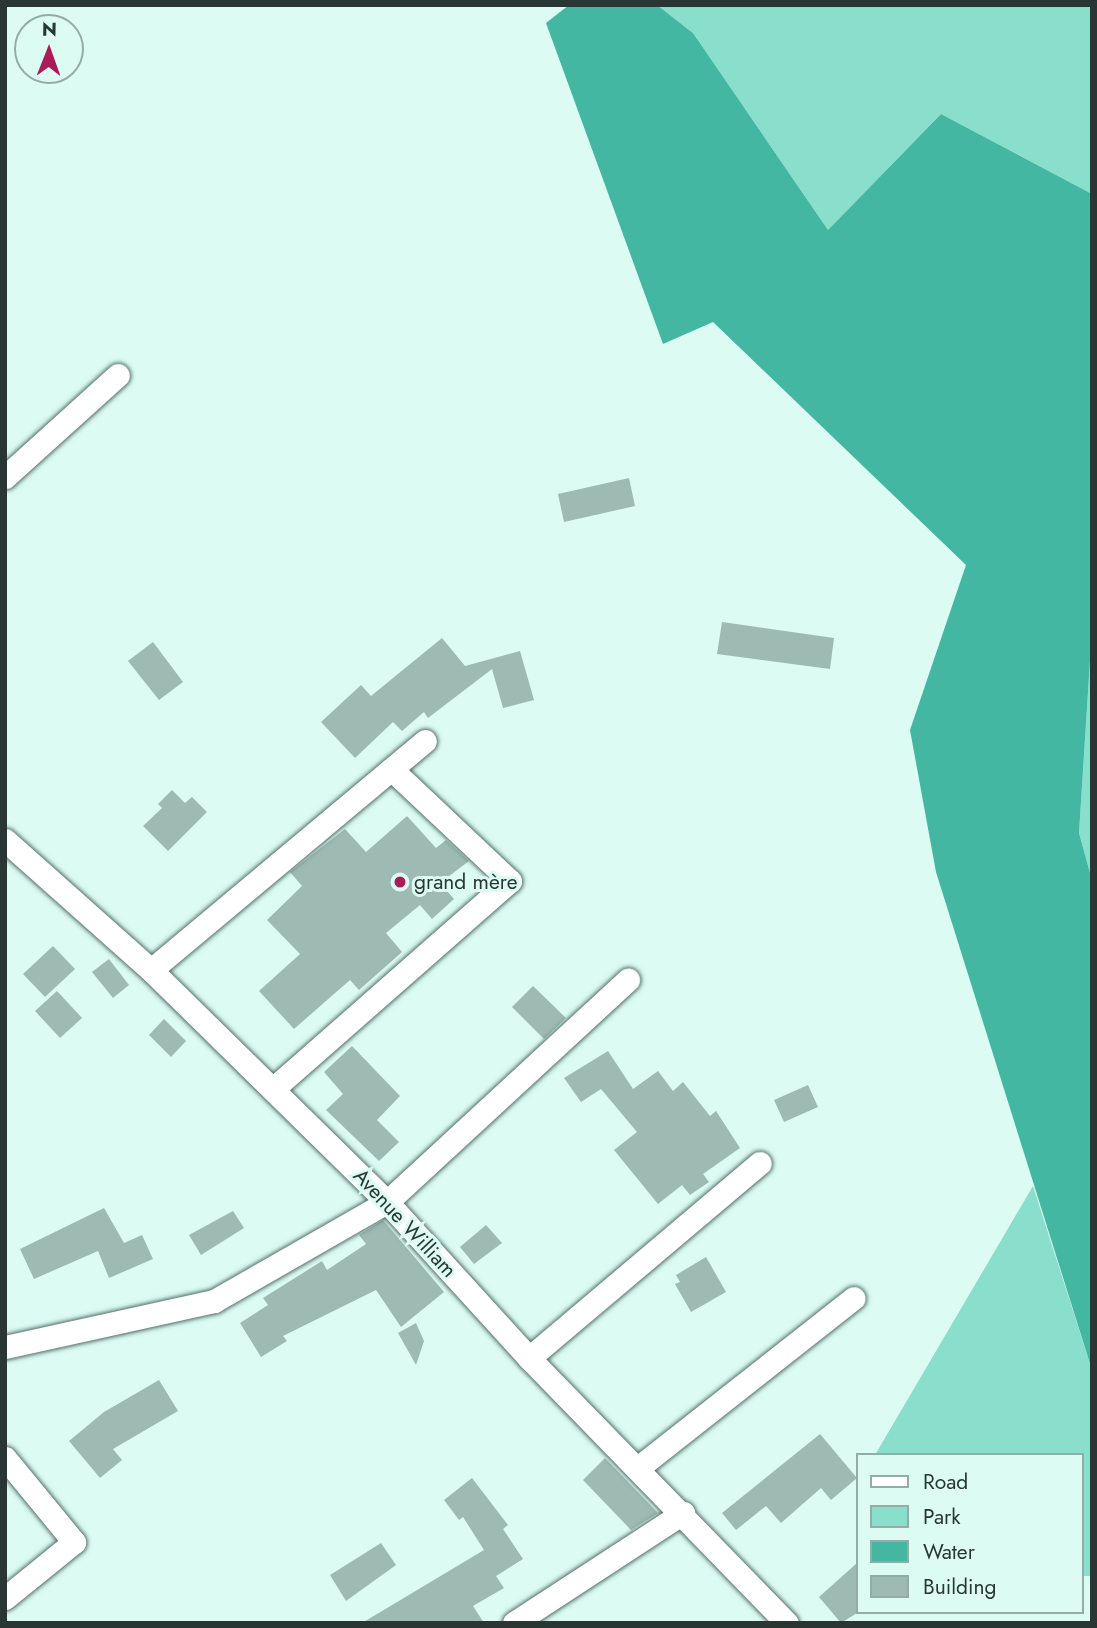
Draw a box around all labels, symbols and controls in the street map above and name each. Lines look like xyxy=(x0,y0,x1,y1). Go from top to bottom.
north arrow xyxy=(14,14,84,84)
text: N xyxy=(42,16,57,43)
place label: grand mère xyxy=(414,869,517,895)
marker: grand mère xyxy=(392,874,408,890)
street label: Avenue William xyxy=(348,1163,462,1283)
legend xyxy=(856,1453,1083,1614)
text: Road xyxy=(923,1467,968,1497)
text: Park xyxy=(923,1502,960,1532)
text: Water xyxy=(923,1537,975,1567)
text: Building xyxy=(923,1572,996,1602)

